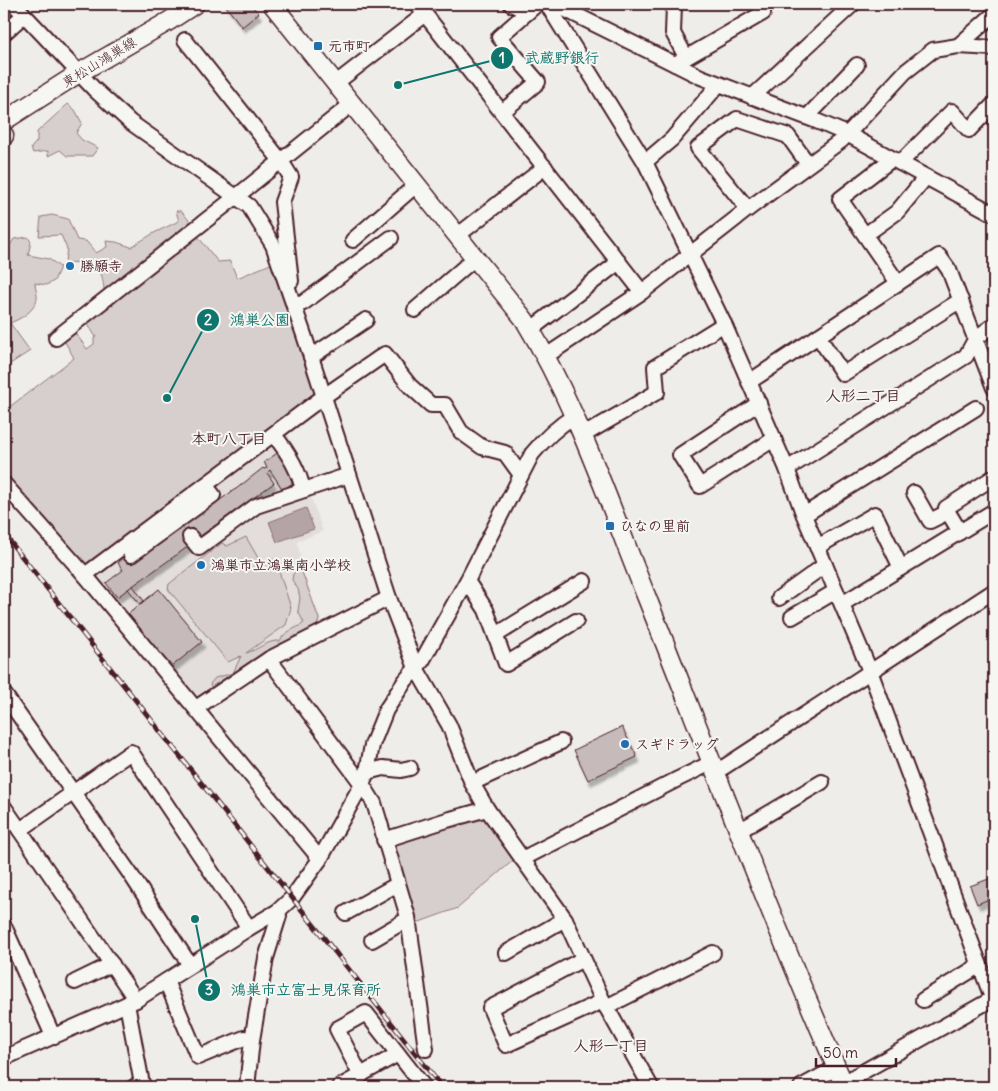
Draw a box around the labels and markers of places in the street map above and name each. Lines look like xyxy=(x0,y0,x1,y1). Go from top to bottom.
place label: 元市町 xyxy=(328,37,370,55)
marker: 元市町 xyxy=(312,40,324,52)
callout: 武蔵野銀行 xyxy=(490,43,610,73)
place label: 勝願寺 xyxy=(80,257,122,275)
marker: 勝願寺 xyxy=(64,260,76,272)
callout: 鴻巣公園 xyxy=(195,305,300,335)
place label: ひなの里前 xyxy=(620,517,690,535)
marker: ひなの里前 xyxy=(604,520,616,532)
place label: 鴻巣市立鴻巣南小学校 xyxy=(211,556,351,574)
marker: 鴻巣市立鴻巣南小学校 xyxy=(195,559,207,571)
place label: スギドラッグ xyxy=(635,735,719,753)
marker: スギドラッグ xyxy=(619,738,631,750)
callout: 鴻巣市立富士見保育所 xyxy=(196,975,391,1005)

